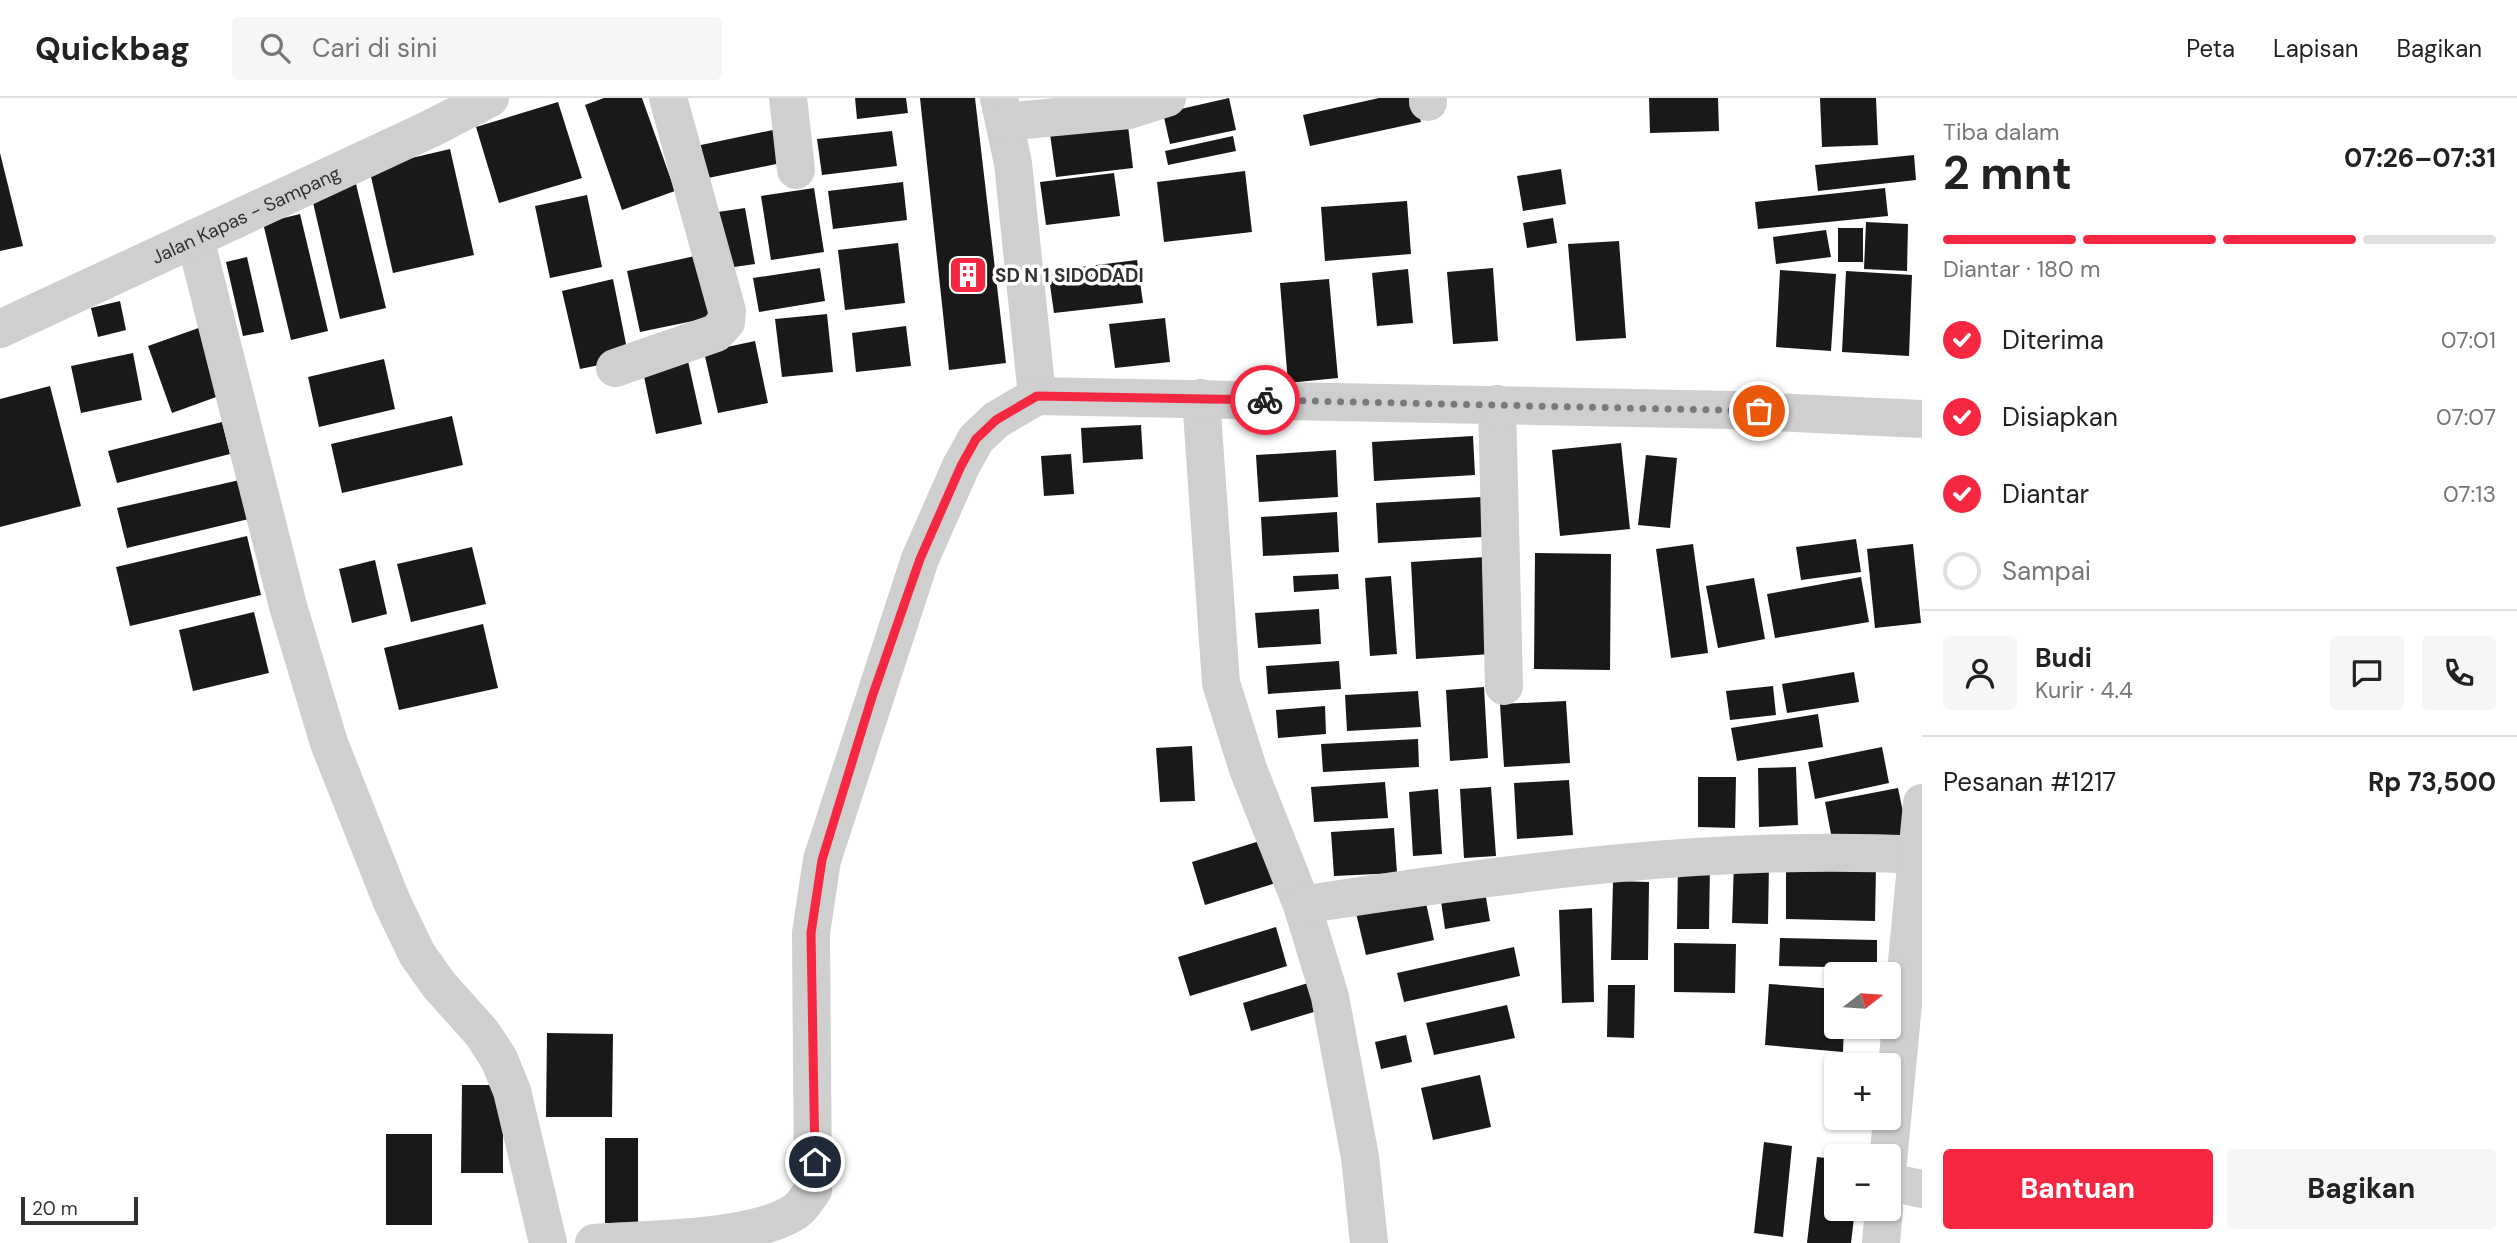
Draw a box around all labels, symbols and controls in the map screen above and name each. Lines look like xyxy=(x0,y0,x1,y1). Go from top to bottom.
search box xyxy=(232,17,722,80)
text: Quickbag xyxy=(35,27,190,70)
icon: search xyxy=(256,29,294,67)
text: Cari di sini xyxy=(312,31,437,65)
text: Peta xyxy=(2186,33,2235,64)
text: Lapisan xyxy=(2273,33,2358,64)
text: Bagikan xyxy=(2396,33,2482,64)
text: Tiba dalam xyxy=(1943,117,2060,147)
text: 07:26–07:31 xyxy=(2344,141,2496,175)
text: 2 mnt xyxy=(1943,143,2072,203)
street label: Jalan Kapas - Sampang xyxy=(147,160,345,270)
building icon: SD N 1 SIDODADI xyxy=(947,254,989,296)
text: Diantar · 180 m xyxy=(1943,254,2100,284)
place label: SD N 1 SIDODADI xyxy=(995,263,1144,288)
icon: check xyxy=(1943,321,1981,359)
text: Diterima xyxy=(2002,323,2104,357)
text: 07:01 xyxy=(2441,325,2496,355)
courier xyxy=(1230,365,1300,435)
icon: bike xyxy=(1246,381,1284,419)
pin xyxy=(1729,381,1789,441)
icon: bag xyxy=(1740,392,1778,430)
icon: check xyxy=(1943,398,1981,436)
text: Disiapkan xyxy=(2002,400,2118,434)
text: 07:07 xyxy=(2436,402,2496,432)
icon: check xyxy=(1943,475,1981,513)
text: Diantar xyxy=(2002,477,2089,511)
text: 07:13 xyxy=(2443,479,2496,509)
text: Sampai xyxy=(2002,554,2091,588)
button: person xyxy=(1943,636,2017,710)
button: chat xyxy=(2330,636,2404,710)
button: phone xyxy=(2422,636,2496,710)
text: Budi xyxy=(2035,641,2092,675)
text: Kurir · 4.4 xyxy=(2035,675,2133,705)
text: Pesanan #1217 xyxy=(1943,765,2116,799)
text: Rp 73,500 xyxy=(2368,765,2496,799)
north arrow xyxy=(1824,962,1900,1040)
map controls xyxy=(1824,962,1901,1221)
button: + xyxy=(1824,1053,1901,1130)
pin xyxy=(785,1132,845,1192)
icon: home xyxy=(796,1143,834,1181)
button: − xyxy=(1824,1144,1901,1221)
button: Bantuan xyxy=(1943,1149,2213,1229)
button: Bagikan xyxy=(2227,1149,2496,1229)
scale bar xyxy=(21,1194,138,1226)
text: 20 m xyxy=(32,1196,78,1221)

